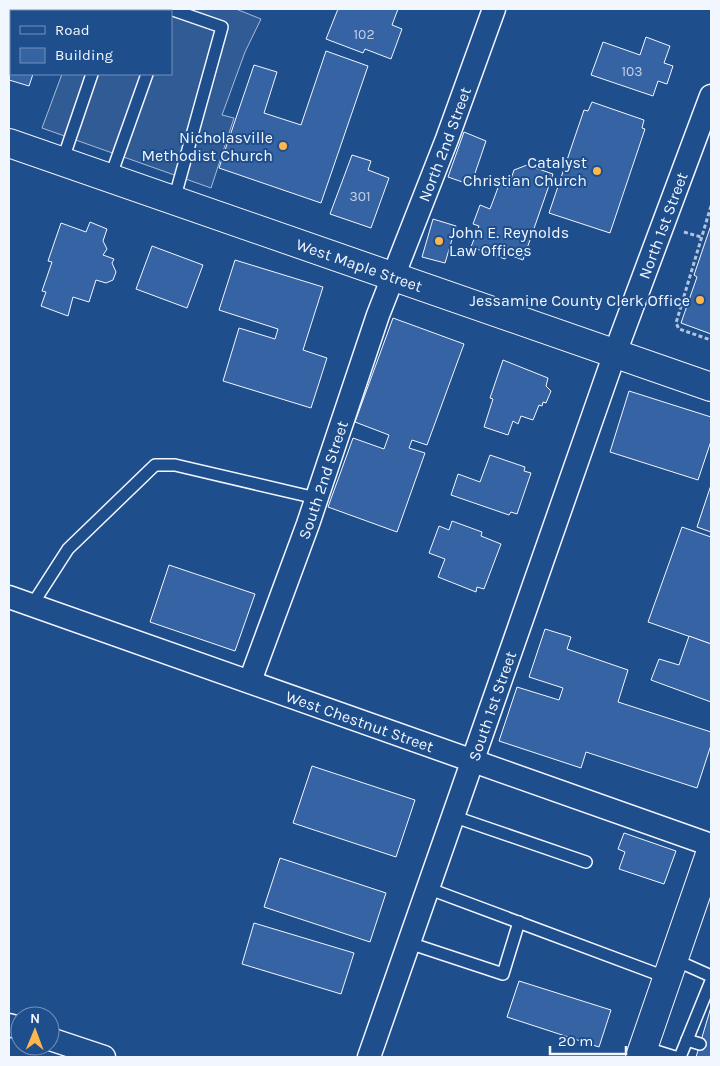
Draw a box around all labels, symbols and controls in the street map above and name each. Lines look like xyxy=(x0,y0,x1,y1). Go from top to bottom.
legend xyxy=(10,10,172,75)
text: Road xyxy=(55,21,90,39)
house number: 102 xyxy=(353,26,375,43)
text: Building xyxy=(55,46,113,64)
house number: 103 xyxy=(621,63,643,80)
street label: North 2nd Street xyxy=(414,84,475,204)
place label: Nicholasville Methodist Church xyxy=(141,128,273,165)
marker: Nicholasville Methodist Church xyxy=(277,140,289,152)
place label: Catalyst Christian Church xyxy=(463,153,587,190)
marker: Catalyst Christian Church xyxy=(591,165,603,177)
street label: North 1st Street xyxy=(634,169,691,281)
house number: 301 xyxy=(349,188,371,205)
place label: John E. Reynolds Law Offices xyxy=(449,223,569,260)
street label: West Maple Street xyxy=(294,234,425,296)
marker: John E. Reynolds Law Offices xyxy=(433,235,445,247)
place label: Jessamine County Clerk Office xyxy=(469,291,690,310)
marker: Jessamine County Clerk Office xyxy=(694,294,706,306)
street label: South 2nd Street xyxy=(294,418,351,542)
street label: South 1st Street xyxy=(464,648,520,763)
street label: West Chestnut Street xyxy=(283,686,436,756)
north arrow xyxy=(10,1006,60,1056)
text: N xyxy=(30,1010,40,1027)
scale bar xyxy=(550,1024,626,1056)
text: 20 m xyxy=(558,1032,593,1050)

